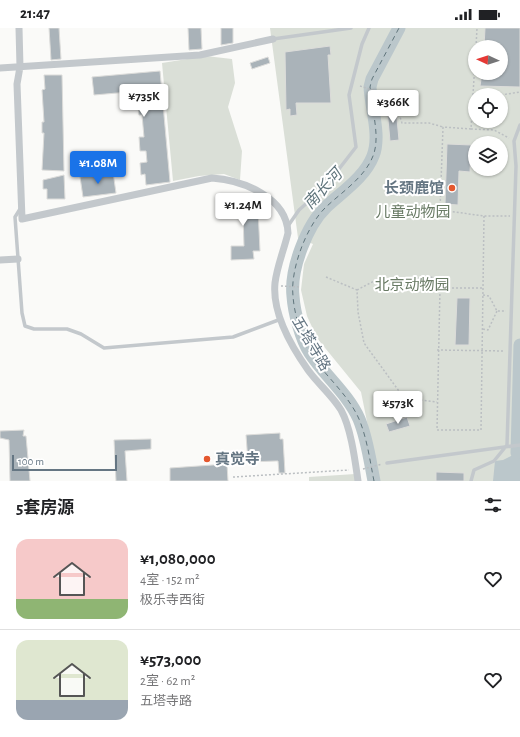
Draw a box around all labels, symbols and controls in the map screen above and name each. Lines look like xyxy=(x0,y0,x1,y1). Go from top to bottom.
text: 21:47 xyxy=(20,6,50,21)
north arrow xyxy=(468,40,508,80)
map controls xyxy=(468,40,508,176)
pin: ¥735K xyxy=(116,84,172,118)
button: locate xyxy=(468,88,508,128)
text: ¥735K xyxy=(128,90,160,103)
pin: ¥366K xyxy=(365,90,421,124)
text: ¥366K xyxy=(377,96,409,109)
button: layers xyxy=(468,136,508,176)
pin: ¥1.08M xyxy=(65,151,131,185)
text: ¥1.08M xyxy=(79,157,117,170)
water label: 南长河 xyxy=(300,163,347,212)
place label: 长颈鹿馆 xyxy=(384,180,444,196)
marker: 长颈鹿馆 xyxy=(447,183,457,193)
pin: ¥1.24M xyxy=(210,193,276,227)
text: ¥1.24M xyxy=(224,199,262,212)
park label: 儿童动物园 xyxy=(375,204,451,220)
park label: 北京动物园 xyxy=(374,276,450,293)
street label: 五塔寺路 xyxy=(289,314,334,374)
pin: ¥573K xyxy=(370,391,426,425)
text: ¥573K xyxy=(382,397,414,410)
place label: 真觉寺 xyxy=(215,451,260,467)
scale bar xyxy=(12,453,117,472)
marker: 真觉寺 xyxy=(202,454,212,464)
text: 100 m xyxy=(18,456,44,467)
icon: filters xyxy=(482,494,504,516)
text: 5套房源 xyxy=(16,499,74,516)
text: ¥1,080,000 xyxy=(140,550,216,567)
icon: home xyxy=(48,555,96,603)
icon: heart xyxy=(482,568,504,590)
text: 4室 · 152 m² xyxy=(140,574,199,587)
text: 极乐寺西街 xyxy=(140,594,205,607)
text: ¥573,000 xyxy=(140,651,201,668)
icon: home xyxy=(48,656,96,704)
icon: heart xyxy=(482,669,504,691)
text: 2室 · 62 m² xyxy=(140,675,195,688)
text: 五塔寺路 xyxy=(140,695,192,708)

